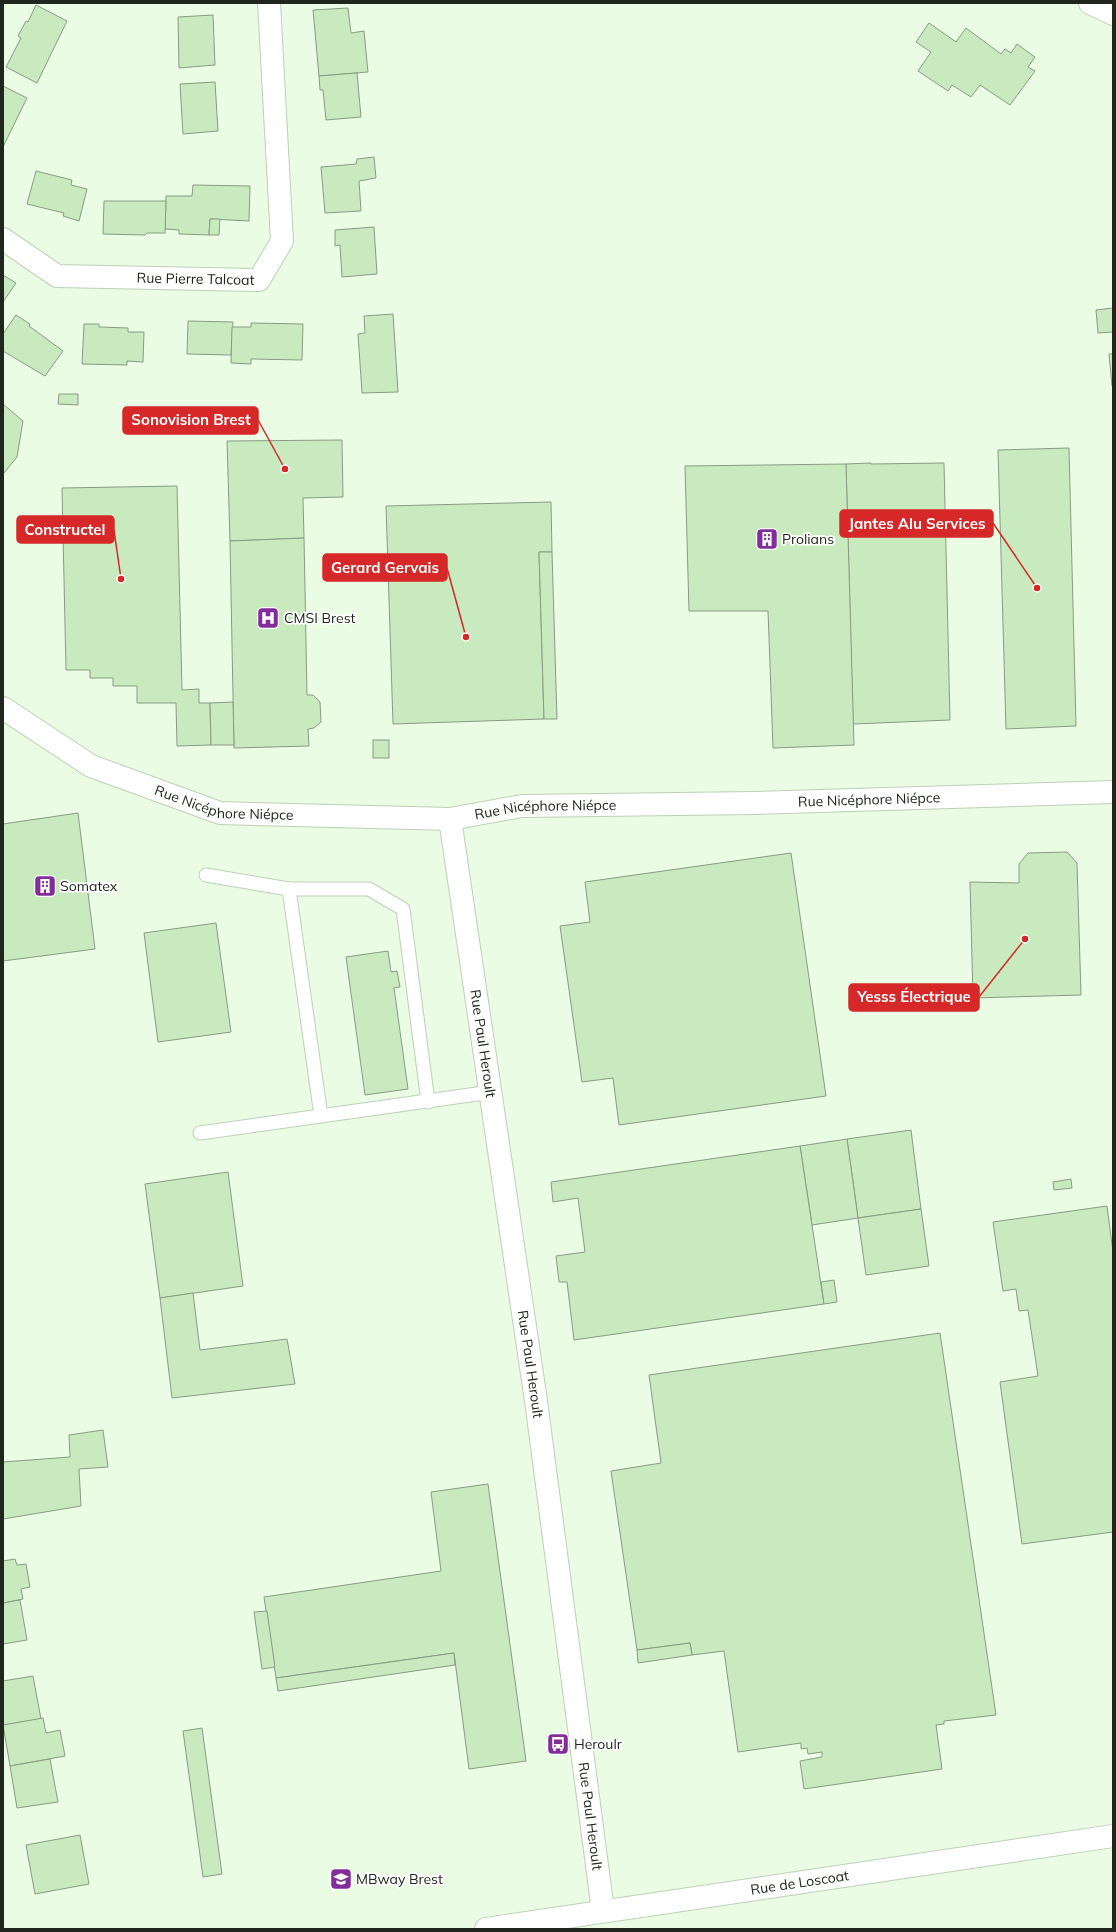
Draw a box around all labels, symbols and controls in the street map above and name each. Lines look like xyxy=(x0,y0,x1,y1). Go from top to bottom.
street label: Rue Pierre Talcoat xyxy=(136,269,255,289)
callout: Sonovision Brest xyxy=(123,407,258,434)
text: Sonovision Brest xyxy=(131,410,251,429)
callout: Jantes Alu Services xyxy=(840,510,993,537)
text: Jantes Alu Services xyxy=(849,514,985,533)
callout: Constructel xyxy=(17,516,114,543)
text: Constructel xyxy=(25,520,105,539)
building icon: Prolians xyxy=(754,526,780,552)
place label: Prolians xyxy=(782,530,834,548)
callout: Gerard Gervais xyxy=(323,554,447,581)
text: Gerard Gervais xyxy=(331,558,439,577)
hospital icon: CMSI Brest xyxy=(255,605,281,631)
place label: CMSI Brest xyxy=(284,609,356,627)
street label: Rue Nicéphore Niépce xyxy=(152,781,294,824)
street label: Rue Nicéphore Niépce xyxy=(798,788,940,811)
street label: Rue Nicéphore Niépce xyxy=(473,796,616,823)
building icon: Somatex xyxy=(32,873,58,899)
place label: Somatex xyxy=(60,877,118,895)
callout: Yesss Électrique xyxy=(849,984,979,1011)
text: Yesss Électrique xyxy=(856,987,971,1006)
street label: Rue Paul Heroult xyxy=(466,988,500,1099)
street label: Rue Paul Heroult xyxy=(514,1309,547,1419)
bus stop icon: Heroulr xyxy=(545,1731,571,1757)
place label: Heroulr xyxy=(574,1735,623,1753)
street label: Rue Paul Heroult xyxy=(575,1761,607,1871)
school or university icon: MBway Brest xyxy=(328,1866,354,1892)
street label: Rue de Loscoat xyxy=(749,1866,850,1899)
place label: MBway Brest xyxy=(356,1870,443,1888)

